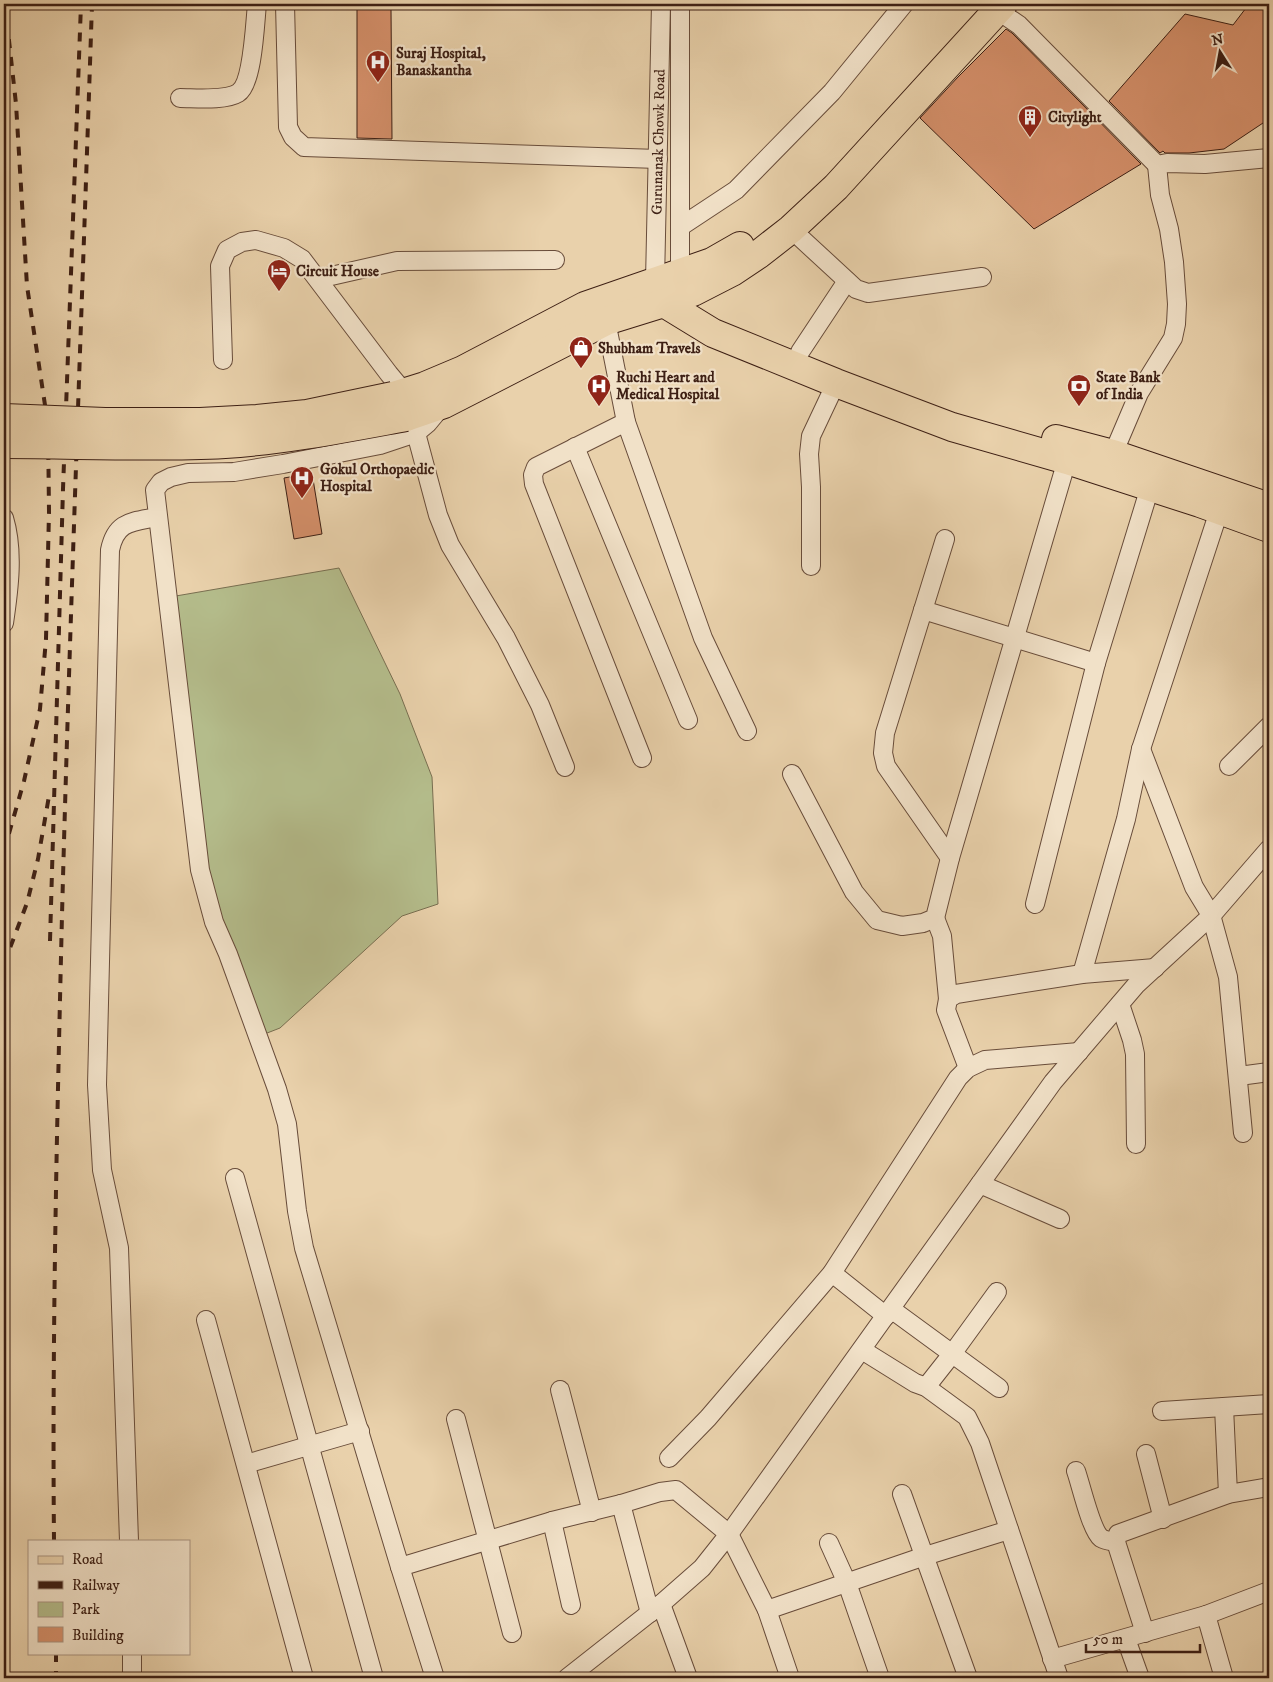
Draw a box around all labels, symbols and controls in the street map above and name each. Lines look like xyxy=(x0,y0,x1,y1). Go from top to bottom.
north arrow xyxy=(1196,28,1246,78)
text: N xyxy=(1210,30,1226,50)
place label: Suraj Hospital, Banaskantha xyxy=(396,44,486,80)
hospital icon: Suraj Hospital, Banaskantha xyxy=(365,49,391,83)
street label: Gurunanak Chowk Road xyxy=(647,68,669,215)
building icon: Citylight xyxy=(1017,104,1043,138)
place label: Citylight xyxy=(1048,108,1102,127)
hotel icon: Circuit House xyxy=(266,258,292,292)
place label: Circuit House xyxy=(296,262,380,281)
shop icon: Shubham Travels xyxy=(568,335,594,369)
place label: Shubham Travels xyxy=(598,339,701,358)
place label: Ruchi Heart and Medical Hospital xyxy=(616,368,720,404)
place label: State Bank of India xyxy=(1096,368,1161,404)
hospital icon: Ruchi Heart and Medical Hospital xyxy=(586,373,612,407)
bank icon: State Bank of India xyxy=(1066,373,1092,407)
place label: Gokul Orthopaedic Hospital xyxy=(320,460,435,496)
hospital icon: Gokul Orthopaedic Hospital xyxy=(289,465,315,499)
legend xyxy=(28,1540,190,1654)
text: Road xyxy=(72,1550,104,1569)
text: Railway xyxy=(72,1576,120,1595)
text: Park xyxy=(72,1600,101,1619)
scale bar xyxy=(1086,1622,1199,1654)
text: Building xyxy=(72,1626,124,1645)
text: 50 m xyxy=(1093,1630,1123,1649)

